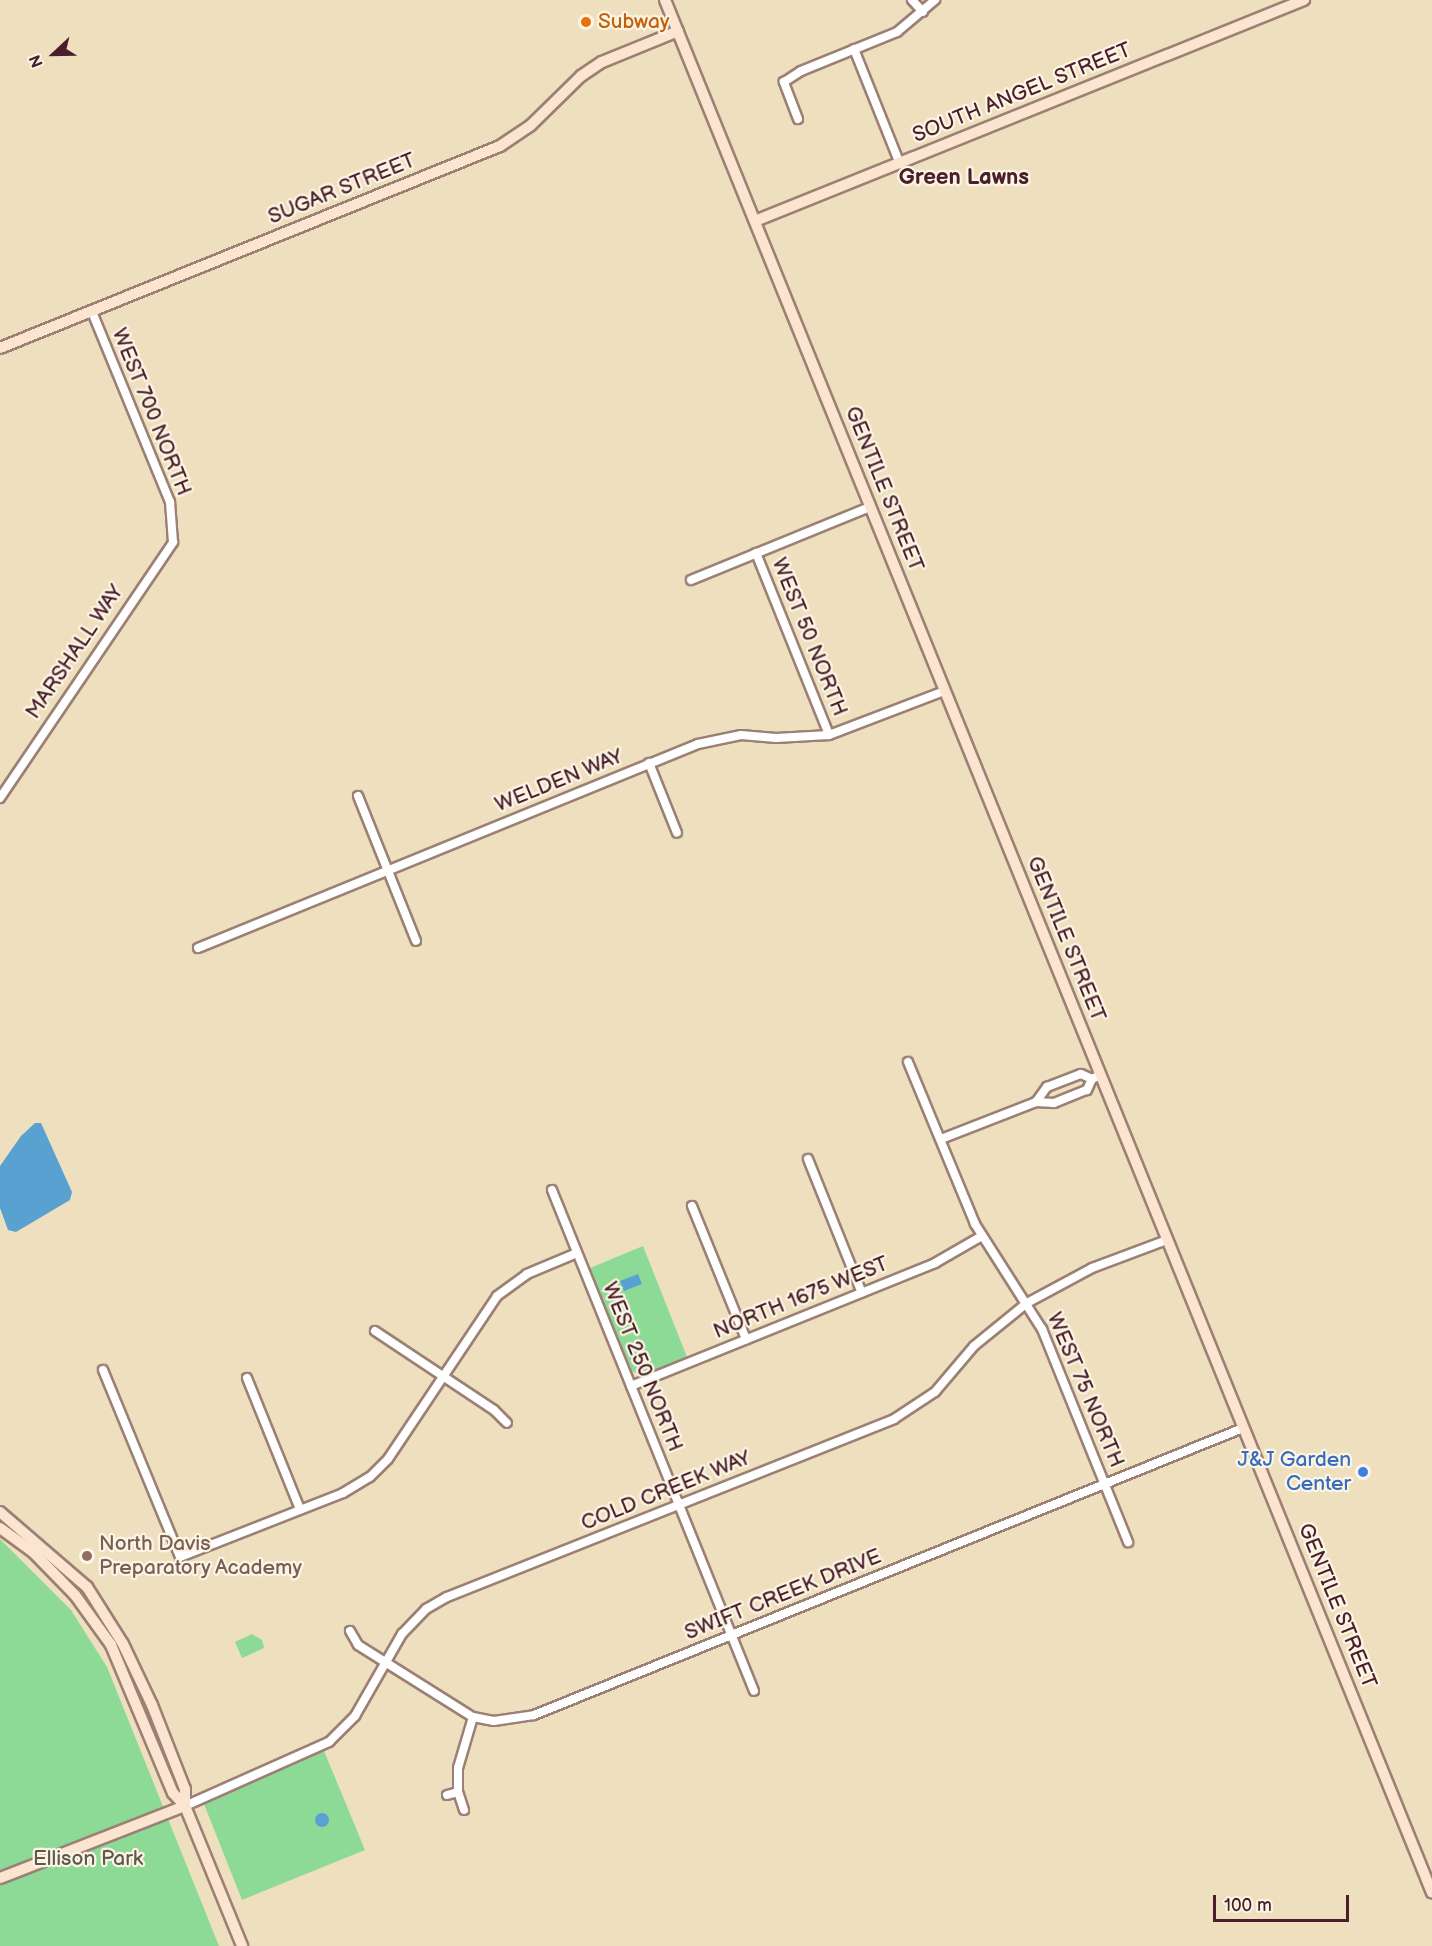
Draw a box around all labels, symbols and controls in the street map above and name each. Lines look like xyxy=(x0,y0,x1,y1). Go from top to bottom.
place label: Subway xyxy=(598,9,669,35)
marker: Subway xyxy=(579,15,593,29)
north arrow xyxy=(24,24,84,84)
street label: SOUTH ANGEL STREET xyxy=(909,38,1135,148)
text: N xyxy=(26,52,48,70)
street label: SUGAR STREET xyxy=(264,148,420,230)
district label: Green Lawns xyxy=(899,165,1029,191)
street label: WEST 700 NORTH xyxy=(106,324,196,500)
street label: GENTILE STREET xyxy=(839,403,929,575)
street label: WEST 50 NORTH xyxy=(766,554,852,720)
street label: MARSHALL WAY xyxy=(21,580,129,724)
street label: WELDEN WAY xyxy=(491,744,627,818)
street label: GENTILE STREET xyxy=(1021,853,1111,1025)
street label: NORTH 1675 WEST xyxy=(709,1251,893,1345)
street label: WEST 250 NORTH xyxy=(596,1278,688,1456)
street label: WEST 75 NORTH xyxy=(1041,1309,1129,1471)
street label: COLD CREEK WAY xyxy=(577,1445,755,1537)
place label: J&J Garden Center xyxy=(1238,1447,1351,1497)
marker: J&J Garden Center xyxy=(1356,1465,1370,1479)
street label: GENTILE STREET xyxy=(1292,1520,1382,1692)
place label: North Davis Preparatory Academy xyxy=(99,1531,303,1581)
street label: SWIFT CREEK DRIVE xyxy=(681,1544,885,1646)
marker: North Davis Preparatory Academy xyxy=(80,1549,94,1563)
park label: Ellison Park xyxy=(33,1846,143,1872)
scale bar xyxy=(1216,1883,1352,1921)
text: 100 m xyxy=(1224,1895,1272,1916)

